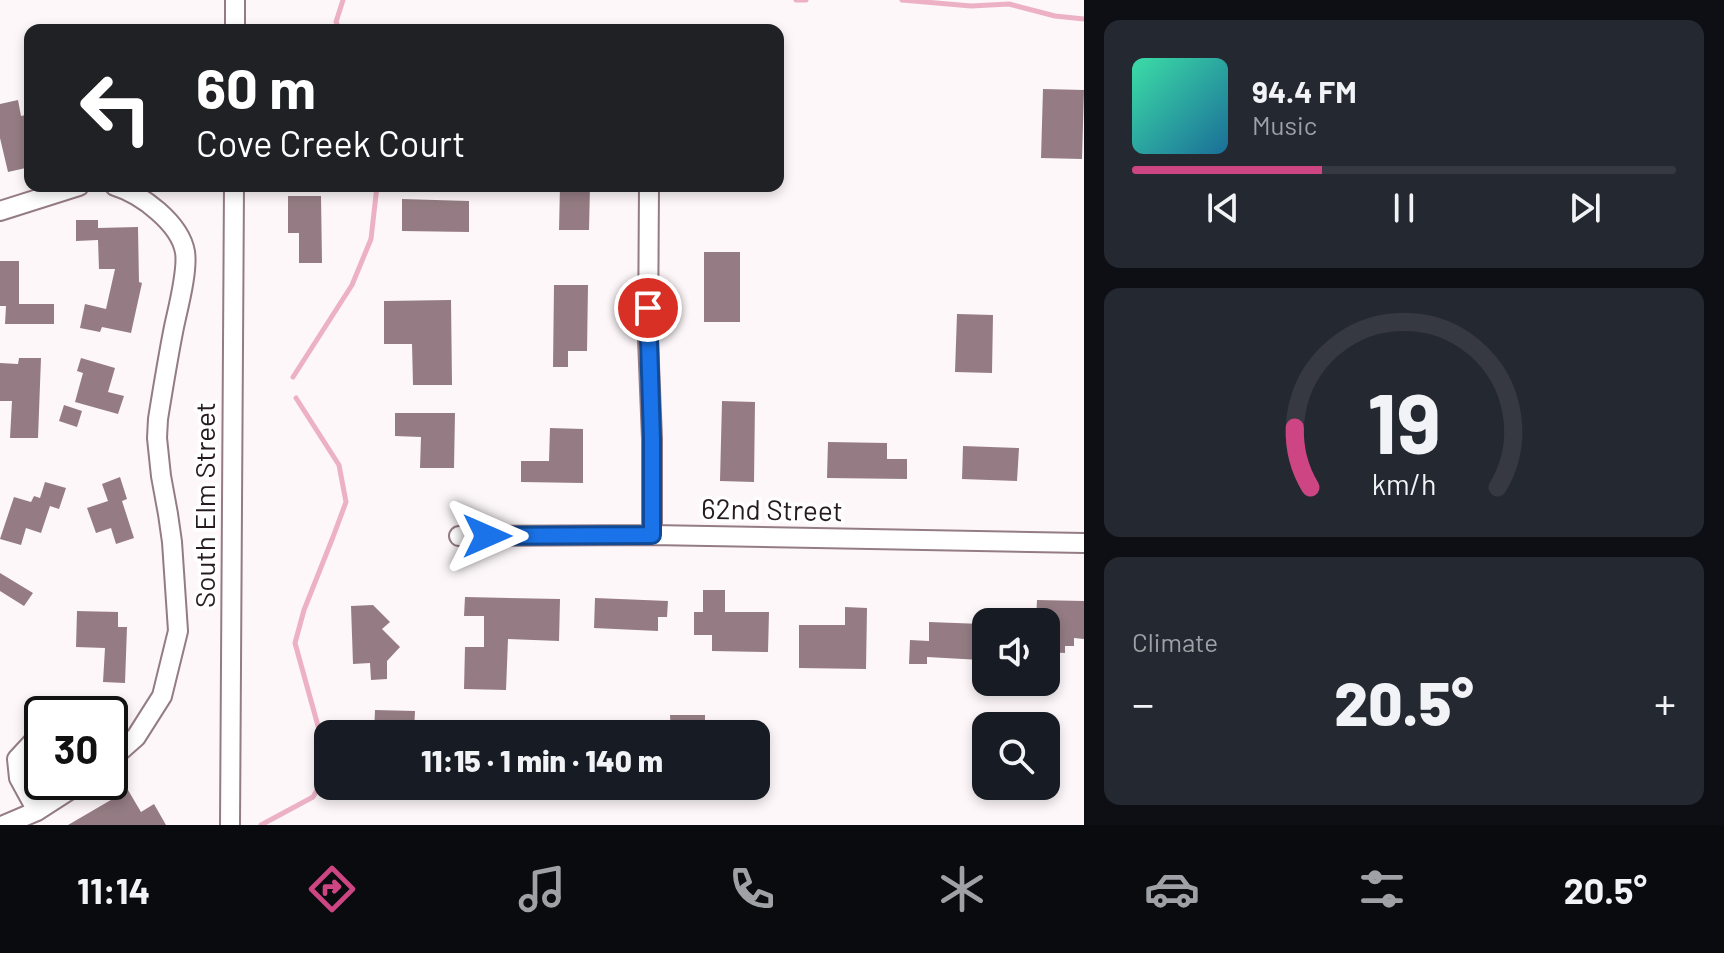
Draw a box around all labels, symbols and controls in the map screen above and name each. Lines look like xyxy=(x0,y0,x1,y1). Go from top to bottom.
text: 60 m xyxy=(196,53,316,120)
icon: left xyxy=(64,56,168,160)
text: 94.4 FM xyxy=(1252,73,1357,109)
text: Music xyxy=(1252,109,1317,140)
text: Cove Creek Court xyxy=(196,121,465,164)
icon: previous xyxy=(1201,186,1245,230)
icon: pause xyxy=(1382,186,1426,230)
icon: next xyxy=(1563,186,1607,230)
pin xyxy=(614,274,682,342)
icon: arrive xyxy=(626,286,670,330)
text: 19 xyxy=(1367,371,1441,471)
street label: South Elm Street xyxy=(187,402,221,608)
text: km/h xyxy=(1372,467,1436,502)
street label: 62nd Street xyxy=(701,491,843,527)
position arrow xyxy=(445,494,529,578)
map controls xyxy=(972,608,1060,800)
button: sound xyxy=(972,608,1060,696)
text: Climate xyxy=(1132,626,1218,657)
text: 20.5° xyxy=(1334,666,1474,738)
text: − xyxy=(1132,676,1154,729)
text: + xyxy=(1654,676,1676,729)
speed limit sign: 30 xyxy=(24,696,128,800)
button: search xyxy=(972,712,1060,800)
text: 11:15 · 1 min · 140 m xyxy=(421,742,663,778)
icon: directions xyxy=(304,861,360,917)
icon: music xyxy=(514,861,570,917)
icon: phone xyxy=(724,861,780,917)
icon: climate xyxy=(934,861,990,917)
icon: car xyxy=(1144,861,1200,917)
icon: filters xyxy=(1354,861,1410,917)
text: 11:14 xyxy=(77,868,150,911)
text: 20.5° xyxy=(1564,868,1647,911)

